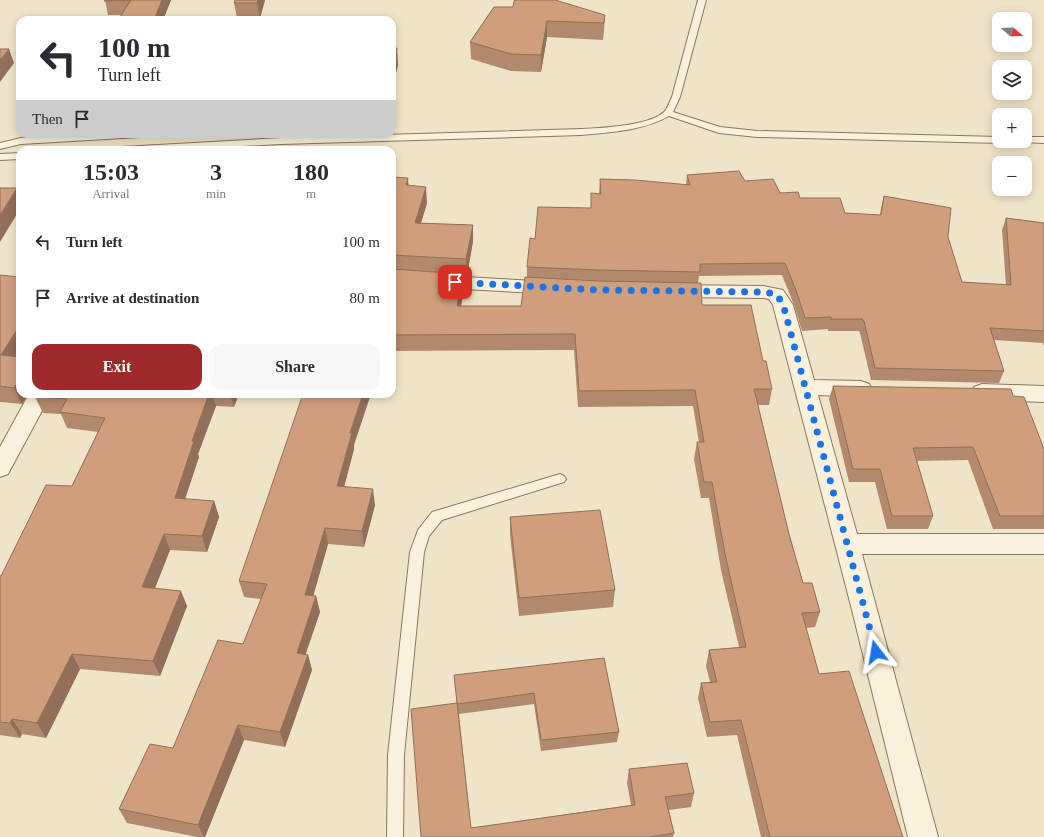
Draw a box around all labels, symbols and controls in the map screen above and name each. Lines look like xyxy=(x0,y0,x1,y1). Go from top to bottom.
north arrow xyxy=(992,12,1032,52)
map controls xyxy=(992,12,1032,196)
icon: left xyxy=(32,32,84,84)
text: 100 m xyxy=(98,32,170,63)
button: layers xyxy=(992,60,1032,100)
text: Turn left xyxy=(98,65,161,85)
icon: arrive xyxy=(71,108,93,130)
button: + xyxy=(992,108,1032,148)
text: Then xyxy=(32,111,63,127)
button: − xyxy=(992,156,1032,196)
text: 15:03 xyxy=(83,159,139,185)
text: 3 xyxy=(210,159,222,185)
text: 180 xyxy=(293,159,329,185)
text: Arrival xyxy=(92,186,130,201)
text: min xyxy=(206,186,226,201)
text: m xyxy=(306,186,316,201)
icon: left xyxy=(32,231,54,253)
text: Turn left xyxy=(66,234,123,250)
text: 100 m xyxy=(342,234,380,250)
pin xyxy=(438,265,472,299)
icon: arrive xyxy=(444,271,466,293)
icon: arrive xyxy=(32,287,54,309)
text: Arrive at destination xyxy=(66,290,199,306)
text: 80 m xyxy=(350,290,380,306)
button: Exit xyxy=(32,344,202,390)
button: Share xyxy=(210,344,380,390)
position arrow xyxy=(855,631,897,673)

